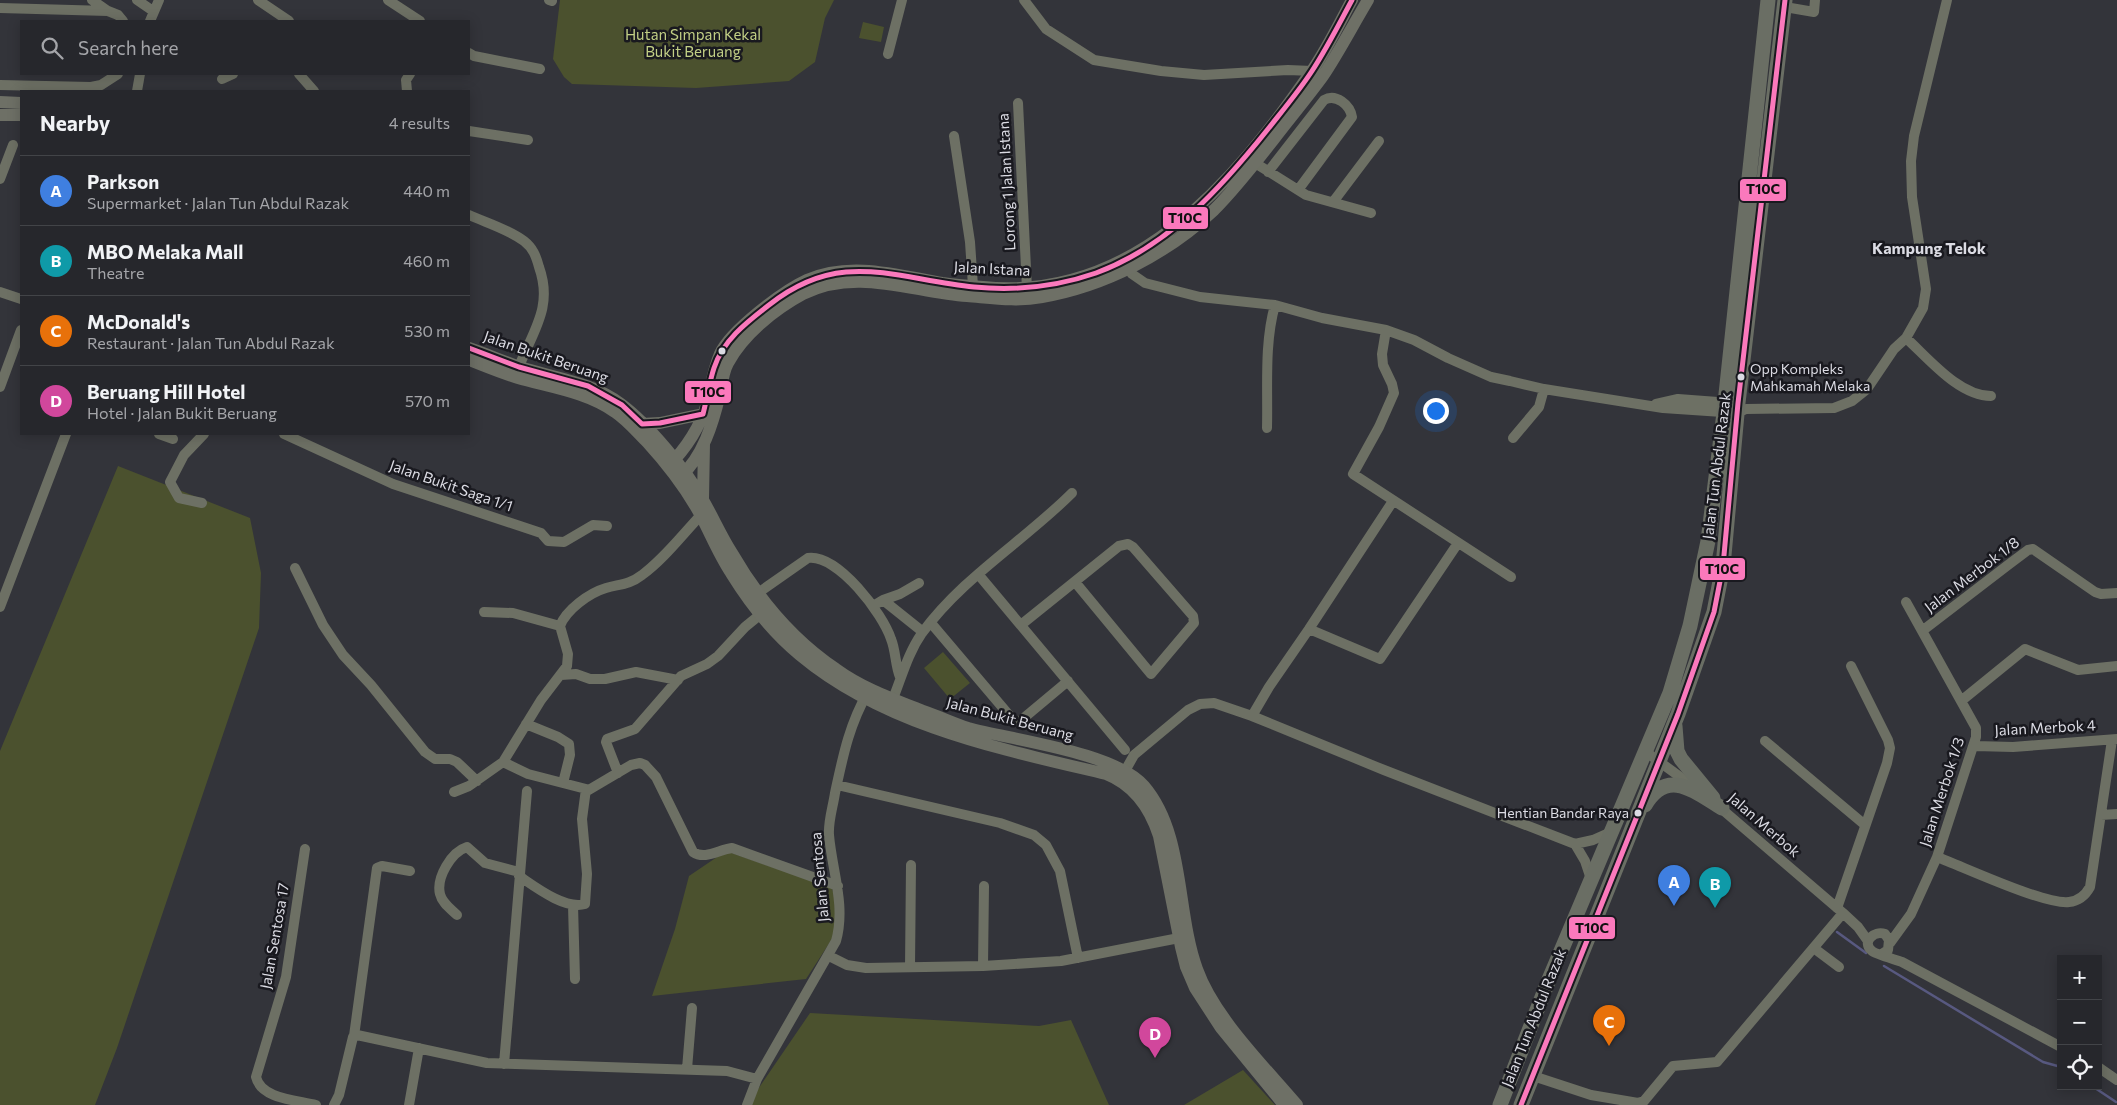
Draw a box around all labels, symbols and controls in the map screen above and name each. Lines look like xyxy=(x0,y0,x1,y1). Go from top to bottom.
search box xyxy=(20,20,470,75)
park label: Hutan Simpan Kekal Bukit Beruang xyxy=(625,25,761,60)
icon: search xyxy=(38,34,66,62)
text: Search here xyxy=(78,36,178,59)
text: Nearby xyxy=(40,110,110,135)
text: 4 results xyxy=(389,113,450,132)
street label: Lorong 1 Jalan Istana xyxy=(993,113,1019,251)
text: Parkson xyxy=(87,170,159,193)
line badge: T10C xyxy=(1739,178,1787,202)
text: T10C xyxy=(1746,180,1780,197)
text: A xyxy=(50,181,62,200)
text: 440 m xyxy=(403,181,450,200)
text: Supermarket · Jalan Tun Abdul Razak xyxy=(87,193,349,212)
line badge: T10C xyxy=(1162,206,1209,230)
text: T10C xyxy=(1168,209,1202,226)
district label: Kampung Telok xyxy=(1872,238,1987,257)
text: MBO Melaka Mall xyxy=(87,240,243,263)
text: B xyxy=(51,251,61,270)
text: 460 m xyxy=(403,251,450,270)
street label: Jalan Istana xyxy=(953,257,1031,279)
text: Theatre xyxy=(87,263,144,282)
text: McDonald's xyxy=(87,310,190,333)
text: C xyxy=(51,321,61,340)
text: 530 m xyxy=(404,321,450,340)
street label: Jalan Bukit Beruang xyxy=(481,326,611,386)
text: Restaurant · Jalan Tun Abdul Razak xyxy=(87,333,335,352)
unlabelled marker xyxy=(717,346,727,356)
place label: Opp Kompleks Mahkamah Melaka xyxy=(1750,360,1870,394)
marker: Opp Kompleks Mahkamah Melaka xyxy=(1736,372,1746,382)
text: Beruang Hill Hotel xyxy=(87,380,246,403)
line badge: T10C xyxy=(684,380,732,404)
text: T10C xyxy=(691,383,725,400)
text: D xyxy=(50,391,62,410)
text: 570 m xyxy=(405,391,450,410)
street label: Jalan Tun Abdul Razak xyxy=(1698,391,1734,540)
your location xyxy=(1423,398,1449,424)
text: Hotel · Jalan Bukit Beruang xyxy=(87,403,277,422)
street label: Jalan Bukit Saga 1/1 xyxy=(387,455,515,515)
street label: Jalan Merbok 1/8 xyxy=(1920,533,2022,616)
line badge: T10C xyxy=(1699,557,1746,581)
text: T10C xyxy=(1705,560,1739,577)
street label: Jalan Bukit Beruang xyxy=(945,692,1076,744)
street label: Jalan Merbok 4 xyxy=(1994,715,2096,739)
street label: Jalan Merbok 1/3 xyxy=(1915,735,1967,849)
street label: Jalan Merbok xyxy=(1725,788,1804,860)
place label: Hentian Bandar Raya xyxy=(1497,804,1629,821)
marker: Hentian Bandar Raya xyxy=(1633,808,1643,818)
street label: Jalan Sentosa xyxy=(806,831,832,923)
pin: A xyxy=(1658,865,1690,906)
pin: B xyxy=(1699,867,1731,908)
street label: Jalan Sentosa 17 xyxy=(256,881,292,990)
line badge: T10C xyxy=(1568,916,1616,940)
text: T10C xyxy=(1575,919,1609,936)
street label: Jalan Tun Abdul Razak xyxy=(1497,946,1569,1090)
map controls xyxy=(2057,955,2102,1090)
button: + xyxy=(2057,955,2102,1000)
button: − xyxy=(2057,1000,2102,1045)
pin: C xyxy=(1593,1005,1625,1046)
pin: D xyxy=(1139,1017,1171,1058)
button: locate xyxy=(2057,1045,2102,1090)

